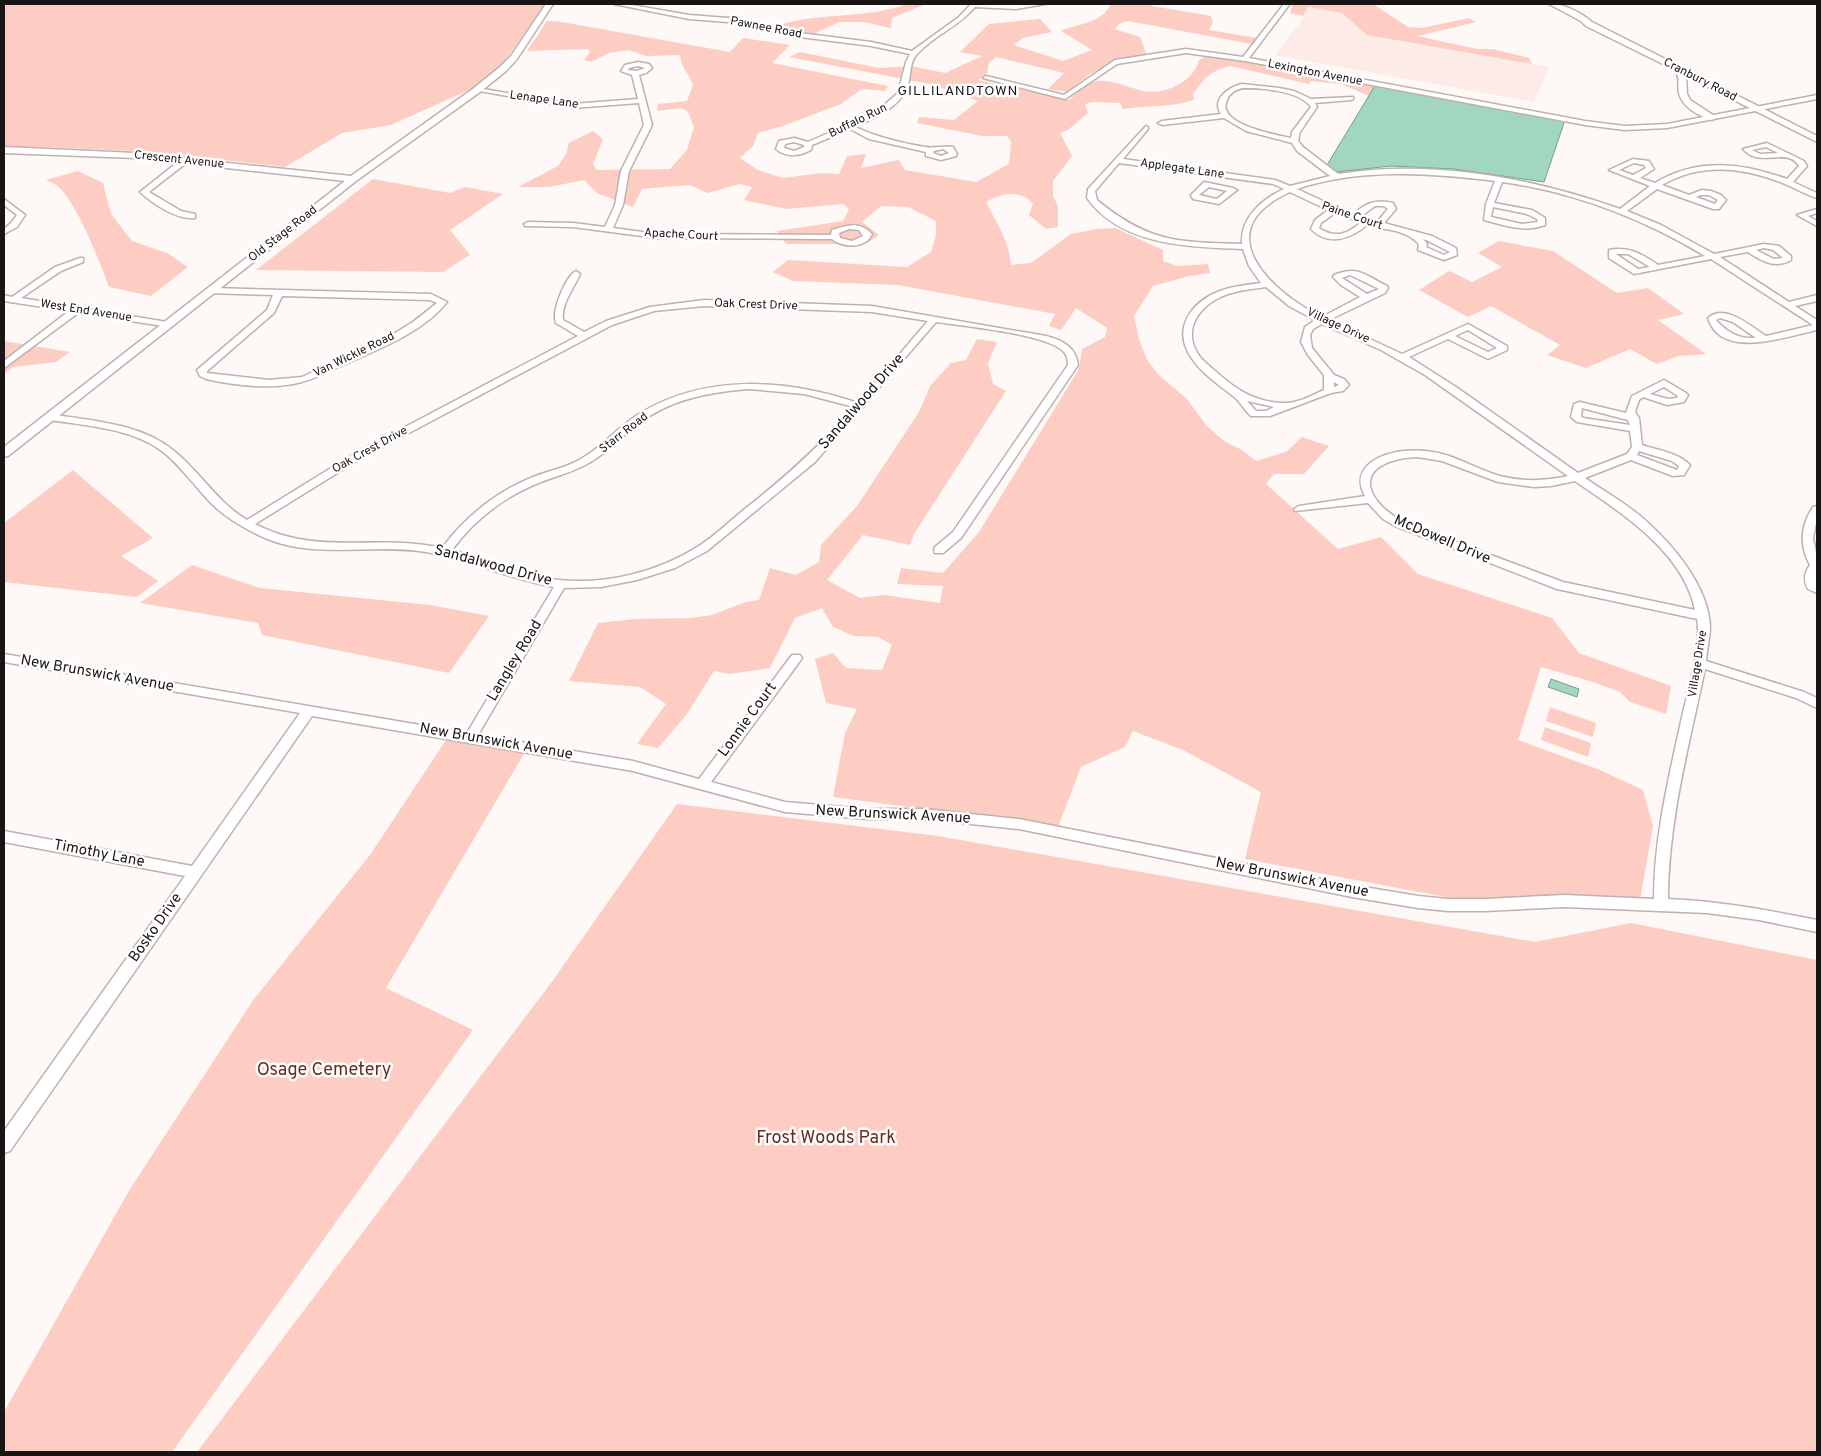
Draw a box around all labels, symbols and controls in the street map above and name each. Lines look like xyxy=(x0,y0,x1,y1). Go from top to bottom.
street label: Pawnee Road xyxy=(729,13,803,43)
street label: Cranbury Road xyxy=(1660,55,1740,105)
street label: Lexington Avenue xyxy=(1266,56,1364,90)
district label: GILLILANDTOWN xyxy=(897,83,1019,100)
street label: Lenape Lane xyxy=(509,87,579,113)
street label: Buffalo Run xyxy=(826,100,890,142)
street label: Crescent Avenue xyxy=(133,147,225,173)
street label: Applegate Lane xyxy=(1139,155,1225,183)
street label: Paine Court xyxy=(1319,198,1385,234)
street label: Old Stage Road xyxy=(245,202,321,266)
street label: Apache Court xyxy=(643,225,719,245)
street label: West End Avenue xyxy=(39,296,133,326)
street label: Oak Crest Drive xyxy=(714,296,798,314)
street label: Village Drive xyxy=(1304,304,1372,348)
street label: Van Wickle Road xyxy=(311,328,397,382)
street label: Sandalwood Drive xyxy=(815,350,909,454)
street label: Starr Road xyxy=(596,409,652,457)
street label: Oak Crest Drive xyxy=(329,423,411,477)
street label: McDowell Drive xyxy=(1391,511,1493,569)
street label: Sandalwood Drive xyxy=(432,541,554,591)
street label: Langley Road xyxy=(483,617,547,705)
street label: Village Drive xyxy=(1685,629,1711,699)
street label: New Brunswick Avenue xyxy=(19,651,175,697)
street label: Lonnie Court xyxy=(715,679,781,761)
street label: New Brunswick Avenue xyxy=(418,719,574,765)
street label: New Brunswick Avenue xyxy=(815,801,971,829)
street label: Timothy Lane xyxy=(52,836,146,872)
street label: New Brunswick Avenue xyxy=(1214,854,1370,902)
street label: Bosko Drive xyxy=(125,890,187,966)
park label: Osage Cemetery xyxy=(257,1059,391,1082)
park label: Frost Woods Park xyxy=(756,1127,896,1150)

